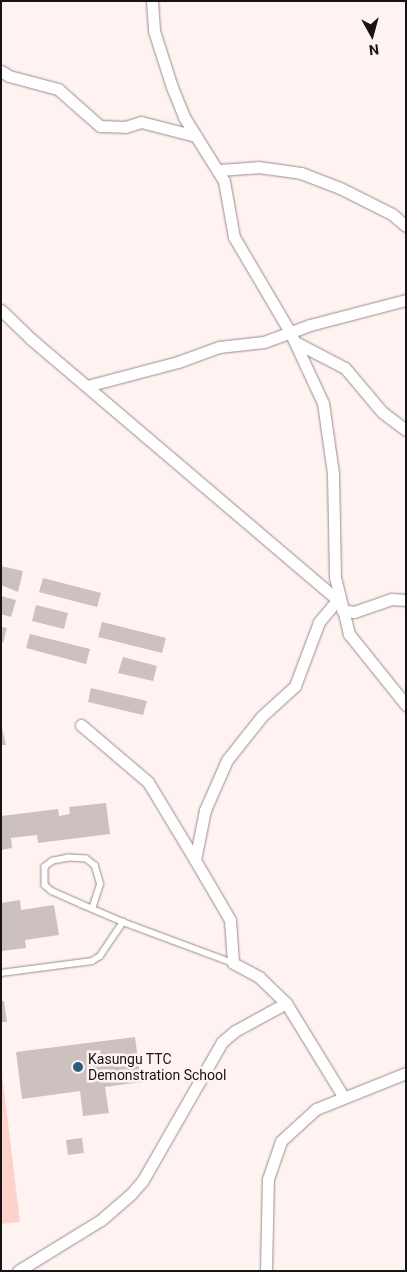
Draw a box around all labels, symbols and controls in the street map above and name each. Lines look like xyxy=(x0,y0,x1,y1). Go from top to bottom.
north arrow xyxy=(347,10,397,60)
text: N xyxy=(368,41,380,58)
place label: Kasungu TTC Demonstration School xyxy=(88,1051,226,1084)
marker: Kasungu TTC Demonstration School xyxy=(72,1061,84,1073)

